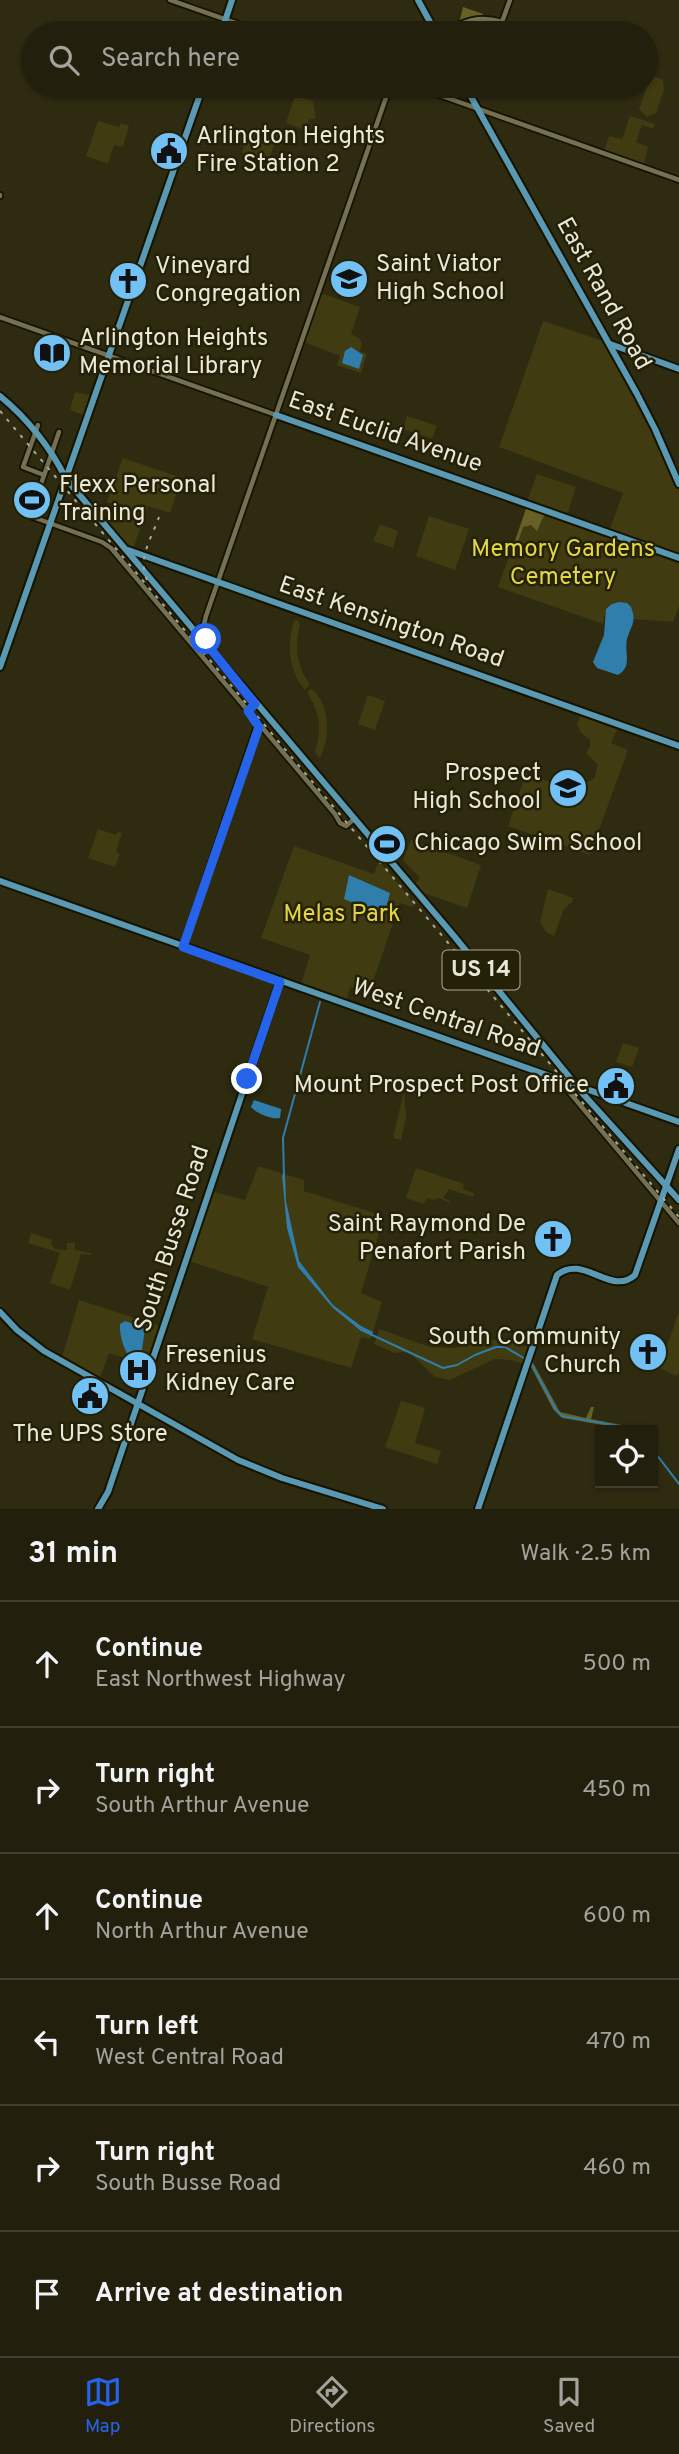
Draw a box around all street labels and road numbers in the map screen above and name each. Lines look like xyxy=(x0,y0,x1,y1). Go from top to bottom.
street label: East Rand Road xyxy=(549,212,657,376)
street label: East Euclid Avenue xyxy=(284,386,486,480)
street label: East Kensington Road xyxy=(275,570,507,676)
road number: US 14 xyxy=(442,951,520,990)
street label: West Central Road xyxy=(348,973,544,1065)
street label: South Busse Road xyxy=(129,1142,217,1336)

